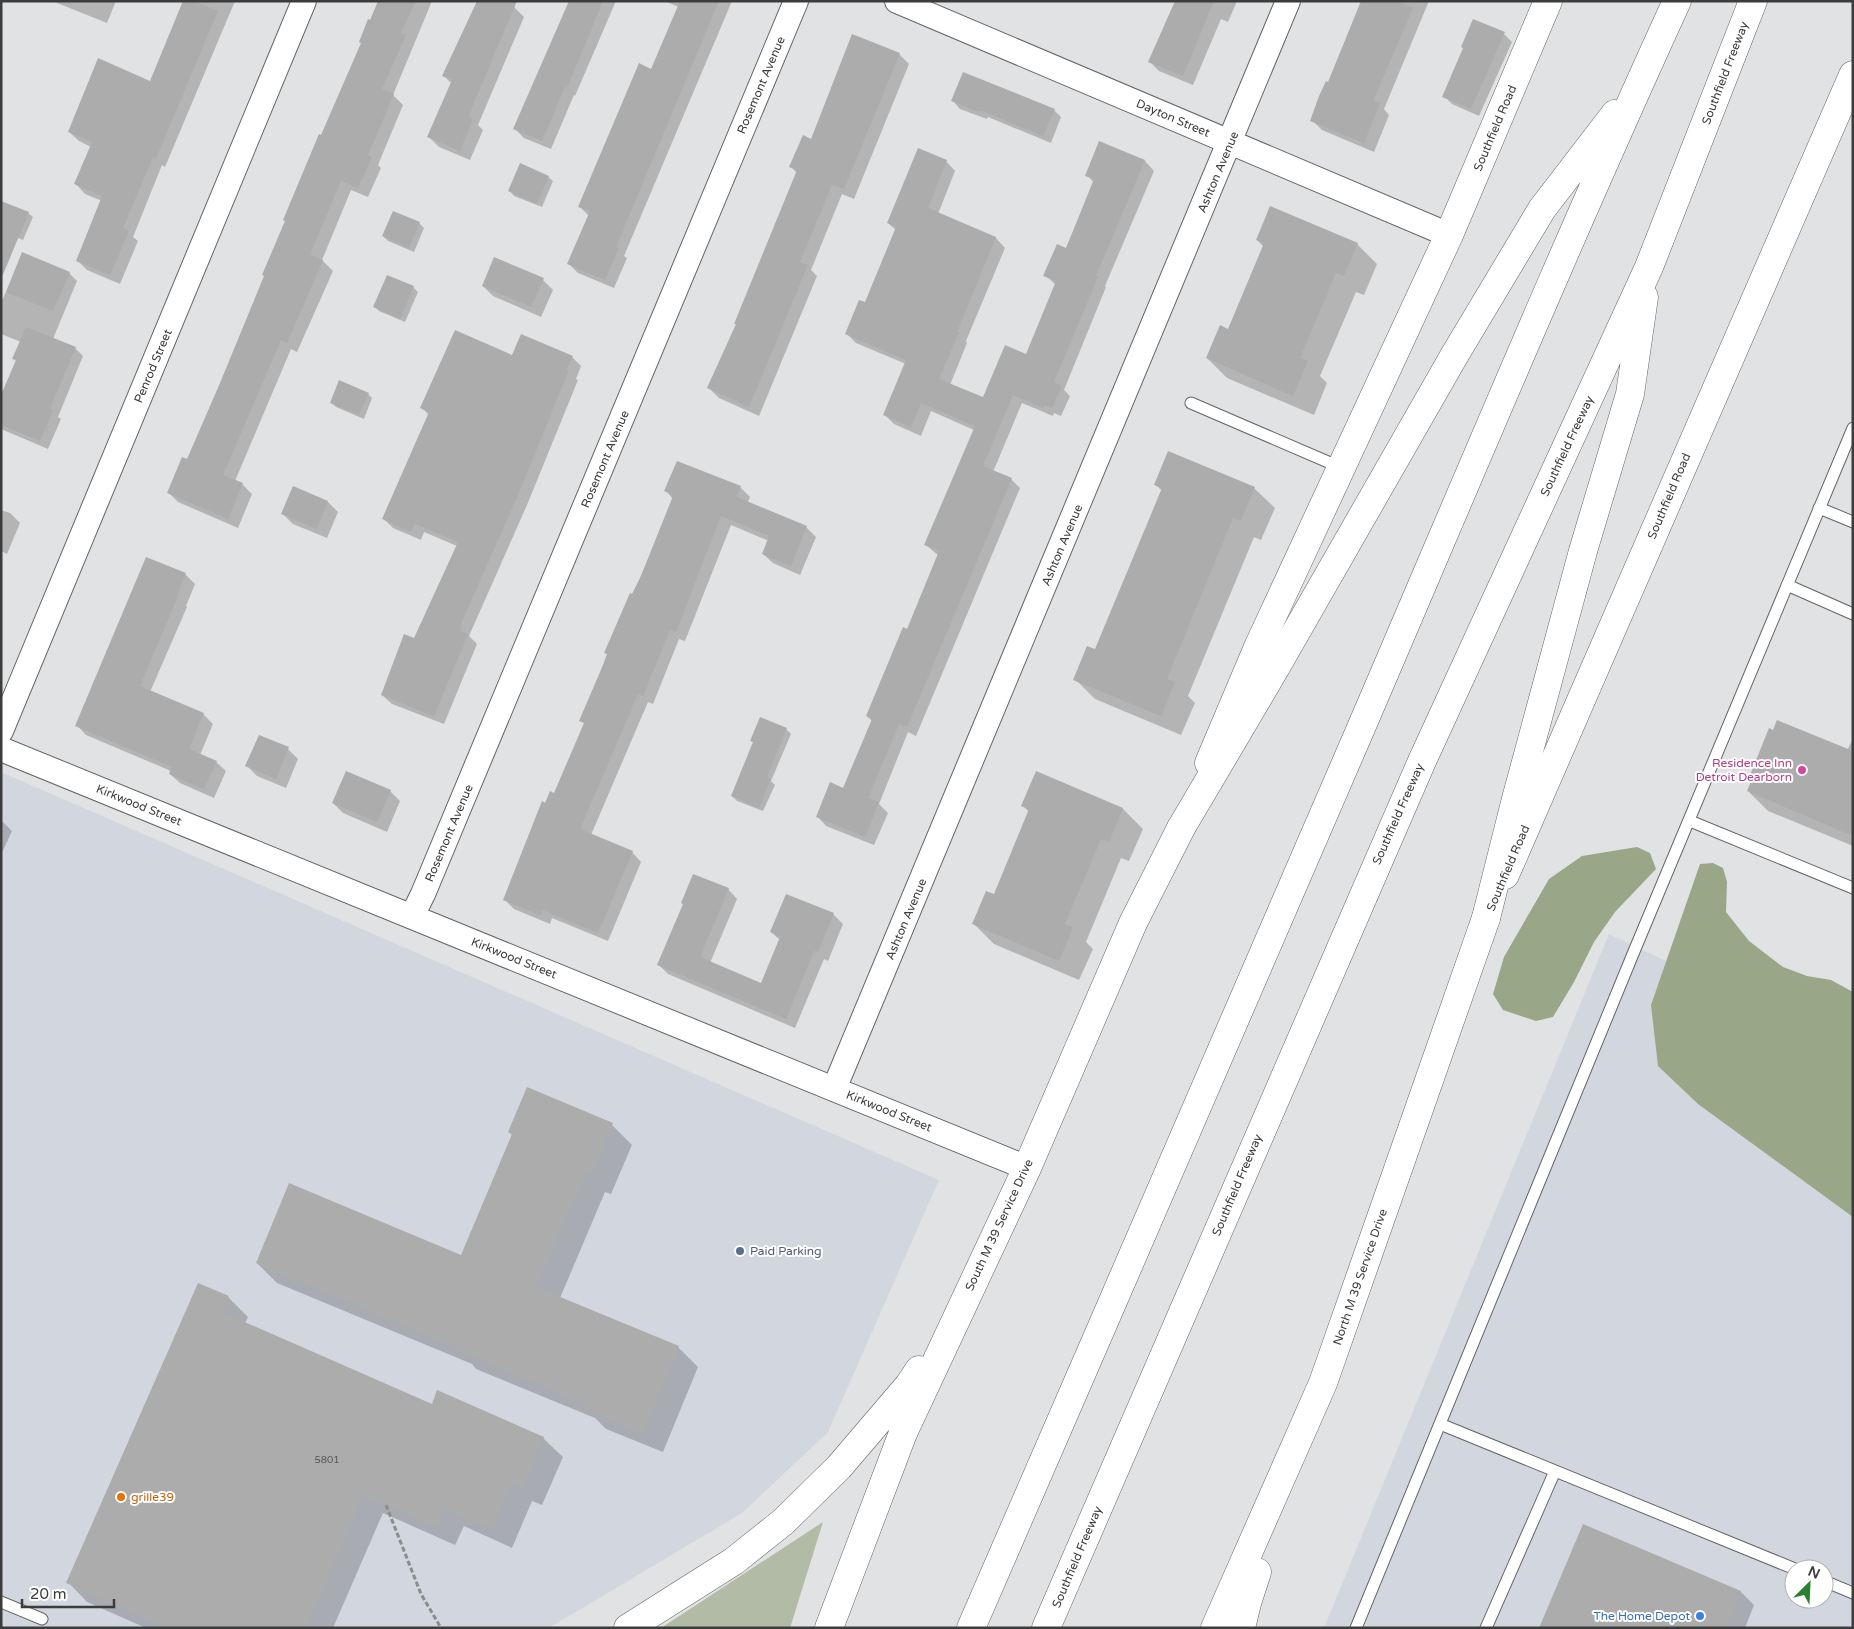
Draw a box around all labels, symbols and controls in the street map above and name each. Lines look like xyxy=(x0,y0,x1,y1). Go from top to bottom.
street label: Southfield Freeway xyxy=(1699,19,1751,127)
street label: Rosemont Avenue xyxy=(734,34,788,136)
street label: Southfield Road xyxy=(1471,83,1519,173)
street label: Dayton Street xyxy=(1134,96,1212,140)
street label: Ashton Avenue xyxy=(1195,129,1242,215)
street label: Penrod Street xyxy=(131,327,175,405)
street label: Southfield Freeway xyxy=(1538,393,1597,498)
street label: Rosemont Avenue xyxy=(578,408,632,510)
street label: Southfield Road xyxy=(1645,451,1693,541)
street label: Ashton Avenue xyxy=(1039,502,1086,588)
place label: Residence Inn Detroit Dearborn xyxy=(1696,756,1792,784)
street label: Southfield Freeway xyxy=(1369,761,1427,867)
marker: Residence Inn Detroit Dearborn xyxy=(1796,764,1808,776)
street label: Kirkwood Street xyxy=(94,781,184,829)
street label: Rosemont Avenue xyxy=(422,782,476,884)
street label: Southfield Road xyxy=(1484,823,1532,913)
street label: Ashton Avenue xyxy=(883,876,930,962)
street label: Kirkwood Street xyxy=(469,934,559,982)
street label: Kirkwood Street xyxy=(844,1087,934,1135)
street label: Southfield Freeway xyxy=(1209,1131,1265,1238)
street label: South M 39 Service Drive xyxy=(962,1157,1036,1293)
street label: North M 39 Service Drive xyxy=(1330,1207,1390,1347)
place label: Paid Parking xyxy=(750,1244,822,1258)
marker: Paid Parking xyxy=(734,1245,746,1257)
house number: 5801 xyxy=(314,1454,340,1466)
place label: grille39 xyxy=(131,1490,174,1504)
marker: grille39 xyxy=(115,1491,127,1503)
street label: Southfield Freeway xyxy=(1049,1503,1105,1610)
north arrow xyxy=(1784,1559,1834,1609)
text: N xyxy=(1805,1563,1823,1583)
scale bar xyxy=(22,1576,115,1608)
text: 20 m xyxy=(30,1585,67,1603)
place label: The Home Depot xyxy=(1593,1609,1690,1623)
marker: The Home Depot xyxy=(1694,1610,1706,1622)

